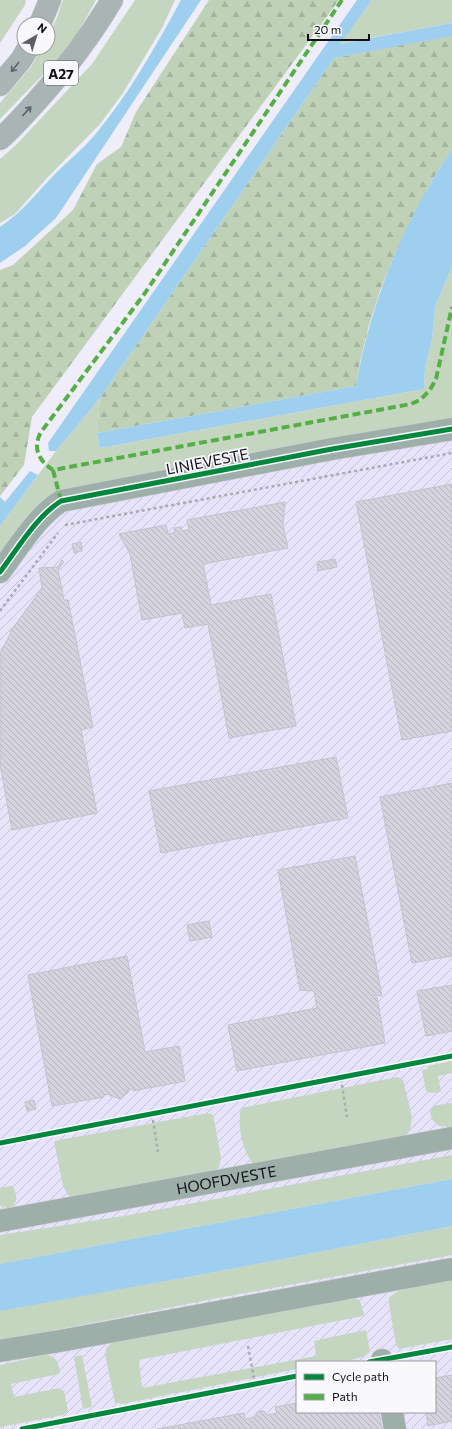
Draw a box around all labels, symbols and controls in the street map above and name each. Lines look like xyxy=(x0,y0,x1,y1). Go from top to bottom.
north arrow xyxy=(16,16,56,56)
scale bar xyxy=(308,16,369,42)
text: N xyxy=(35,20,50,35)
text: 20 m xyxy=(314,22,341,36)
road number: A27 xyxy=(44,61,78,85)
one-way arrow xyxy=(10,62,19,73)
one-way arrow xyxy=(23,106,32,116)
street label: LINIEVESTE xyxy=(164,444,250,478)
street label: HOOFDVESTE xyxy=(175,1161,278,1197)
legend xyxy=(296,1361,436,1413)
text: Cycle path xyxy=(332,1369,389,1383)
text: Path xyxy=(332,1389,358,1403)

